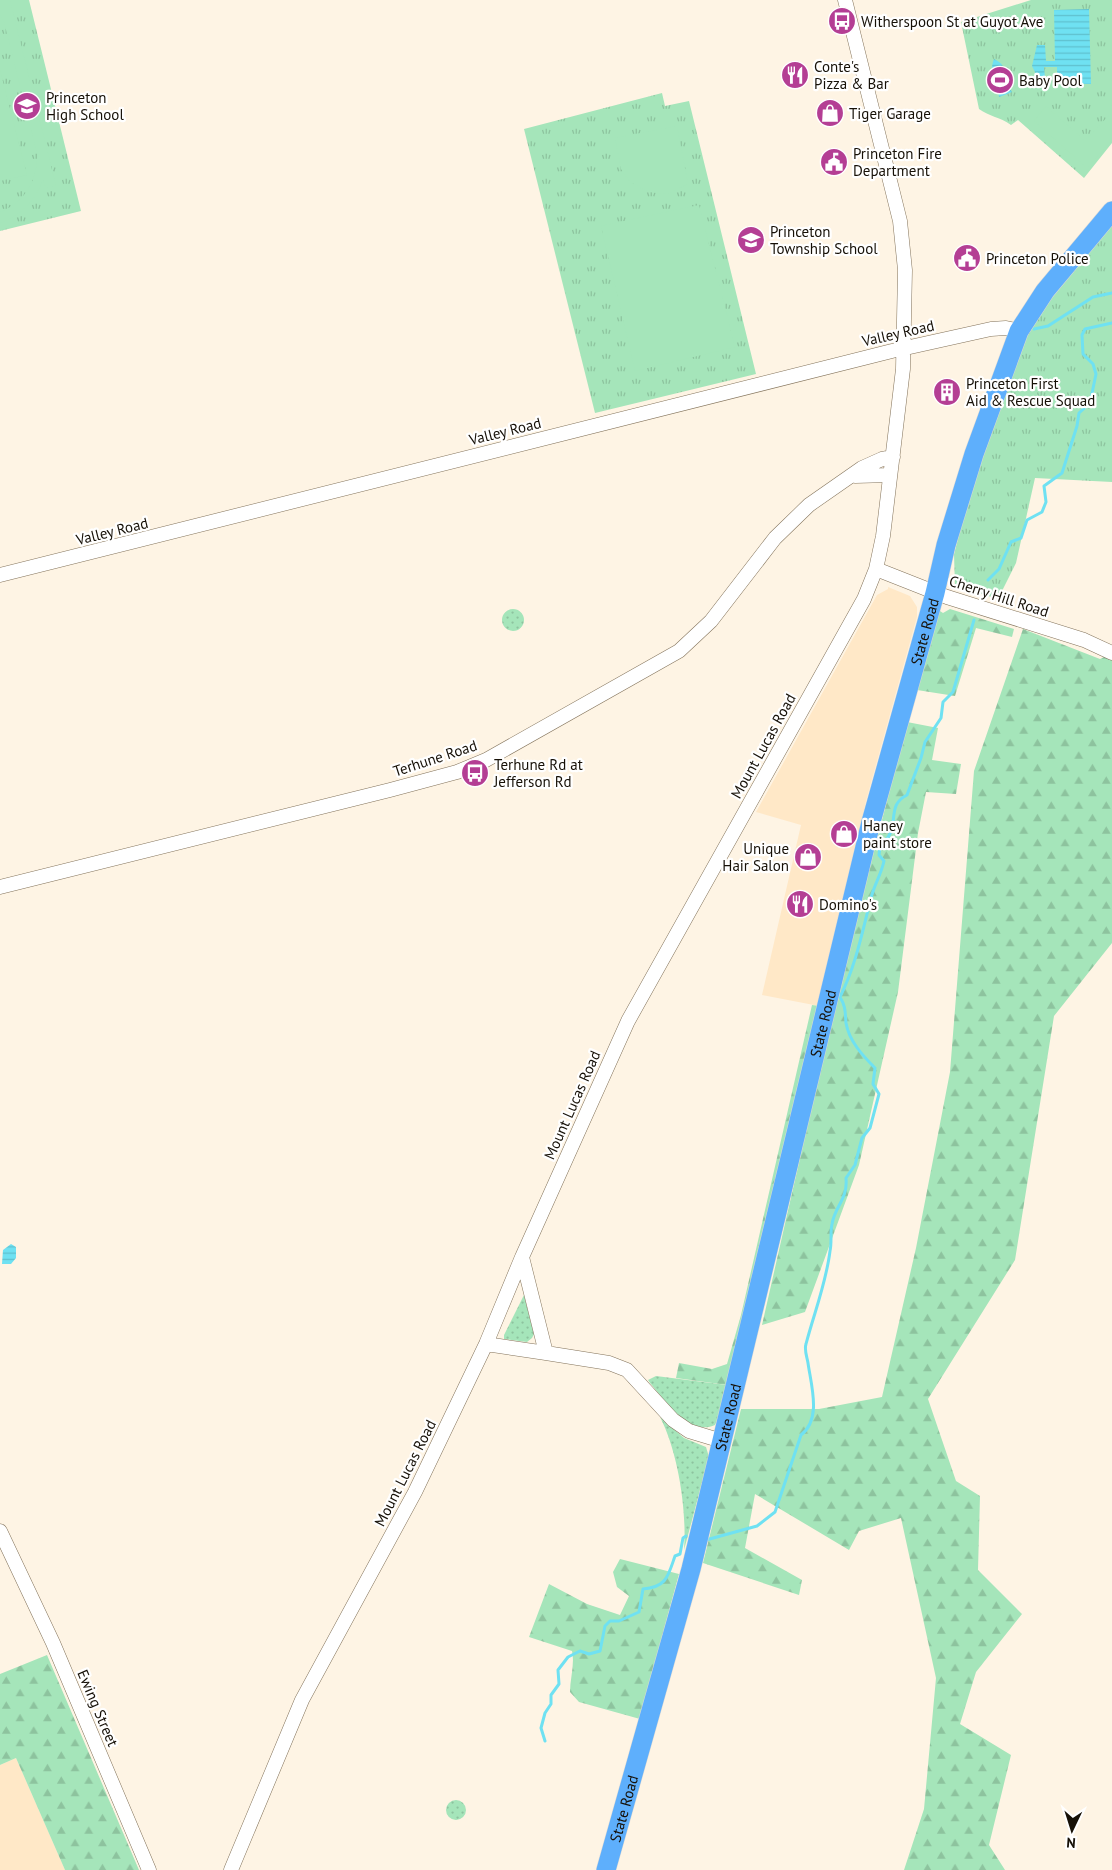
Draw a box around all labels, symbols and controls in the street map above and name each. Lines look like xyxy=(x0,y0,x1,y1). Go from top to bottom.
bus stop icon: Witherspoon St at Guyot Ave xyxy=(827,6,857,36)
place label: Witherspoon St at Guyot Ave xyxy=(861,12,1043,31)
place label: Conte's Pizza & Bar xyxy=(814,57,889,93)
restaurant icon: Conte's Pizza & Bar xyxy=(780,60,810,90)
sports icon: Baby Pool xyxy=(985,65,1015,95)
place label: Baby Pool xyxy=(1019,71,1083,90)
place label: Princeton High School xyxy=(46,88,124,124)
school or university icon: Princeton High School xyxy=(12,91,42,121)
shop icon: Tiger Garage xyxy=(815,98,845,128)
place label: Tiger Garage xyxy=(849,104,931,123)
place label: Princeton Fire Department xyxy=(853,144,942,180)
public building icon: Princeton Fire Department xyxy=(819,147,849,177)
place label: Princeton Township School xyxy=(770,222,878,258)
school or university icon: Princeton Township School xyxy=(736,225,766,255)
public building icon: Princeton Police xyxy=(952,243,982,273)
place label: Princeton Police xyxy=(986,249,1089,268)
street label: Valley Road xyxy=(859,315,936,351)
place label: Princeton First Aid & Rescue Squad xyxy=(966,374,1095,410)
building icon: Princeton First Aid & Rescue Squad xyxy=(932,377,962,407)
street label: Valley Road xyxy=(466,413,543,449)
street label: Valley Road xyxy=(73,513,150,549)
street label: Cherry Hill Road xyxy=(947,571,1051,621)
street label: State Road xyxy=(906,596,943,667)
street label: Mount Lucas Road xyxy=(726,690,800,802)
street label: Terhune Road xyxy=(391,736,479,780)
place label: Terhune Rd at Jefferson Rd xyxy=(493,755,583,791)
bus stop icon: Terhune Rd at Jefferson Rd xyxy=(460,758,490,788)
place label: Haney paint store xyxy=(863,816,932,852)
shop icon: Haney paint store xyxy=(829,819,859,849)
place label: Unique Hair Salon xyxy=(722,839,789,875)
shop icon: Unique Hair Salon xyxy=(793,842,823,872)
restaurant icon: Domino's xyxy=(785,889,815,919)
place label: Domino's xyxy=(819,895,877,914)
street label: State Road xyxy=(805,988,840,1059)
street label: Mount Lucas Road xyxy=(540,1048,604,1162)
street label: State Road xyxy=(710,1381,745,1453)
street label: Mount Lucas Road xyxy=(370,1417,440,1529)
street label: Ewing Street xyxy=(73,1667,123,1749)
street label: State Road xyxy=(605,1773,642,1844)
north arrow xyxy=(1047,1805,1097,1855)
text: N xyxy=(1066,1834,1076,1852)

